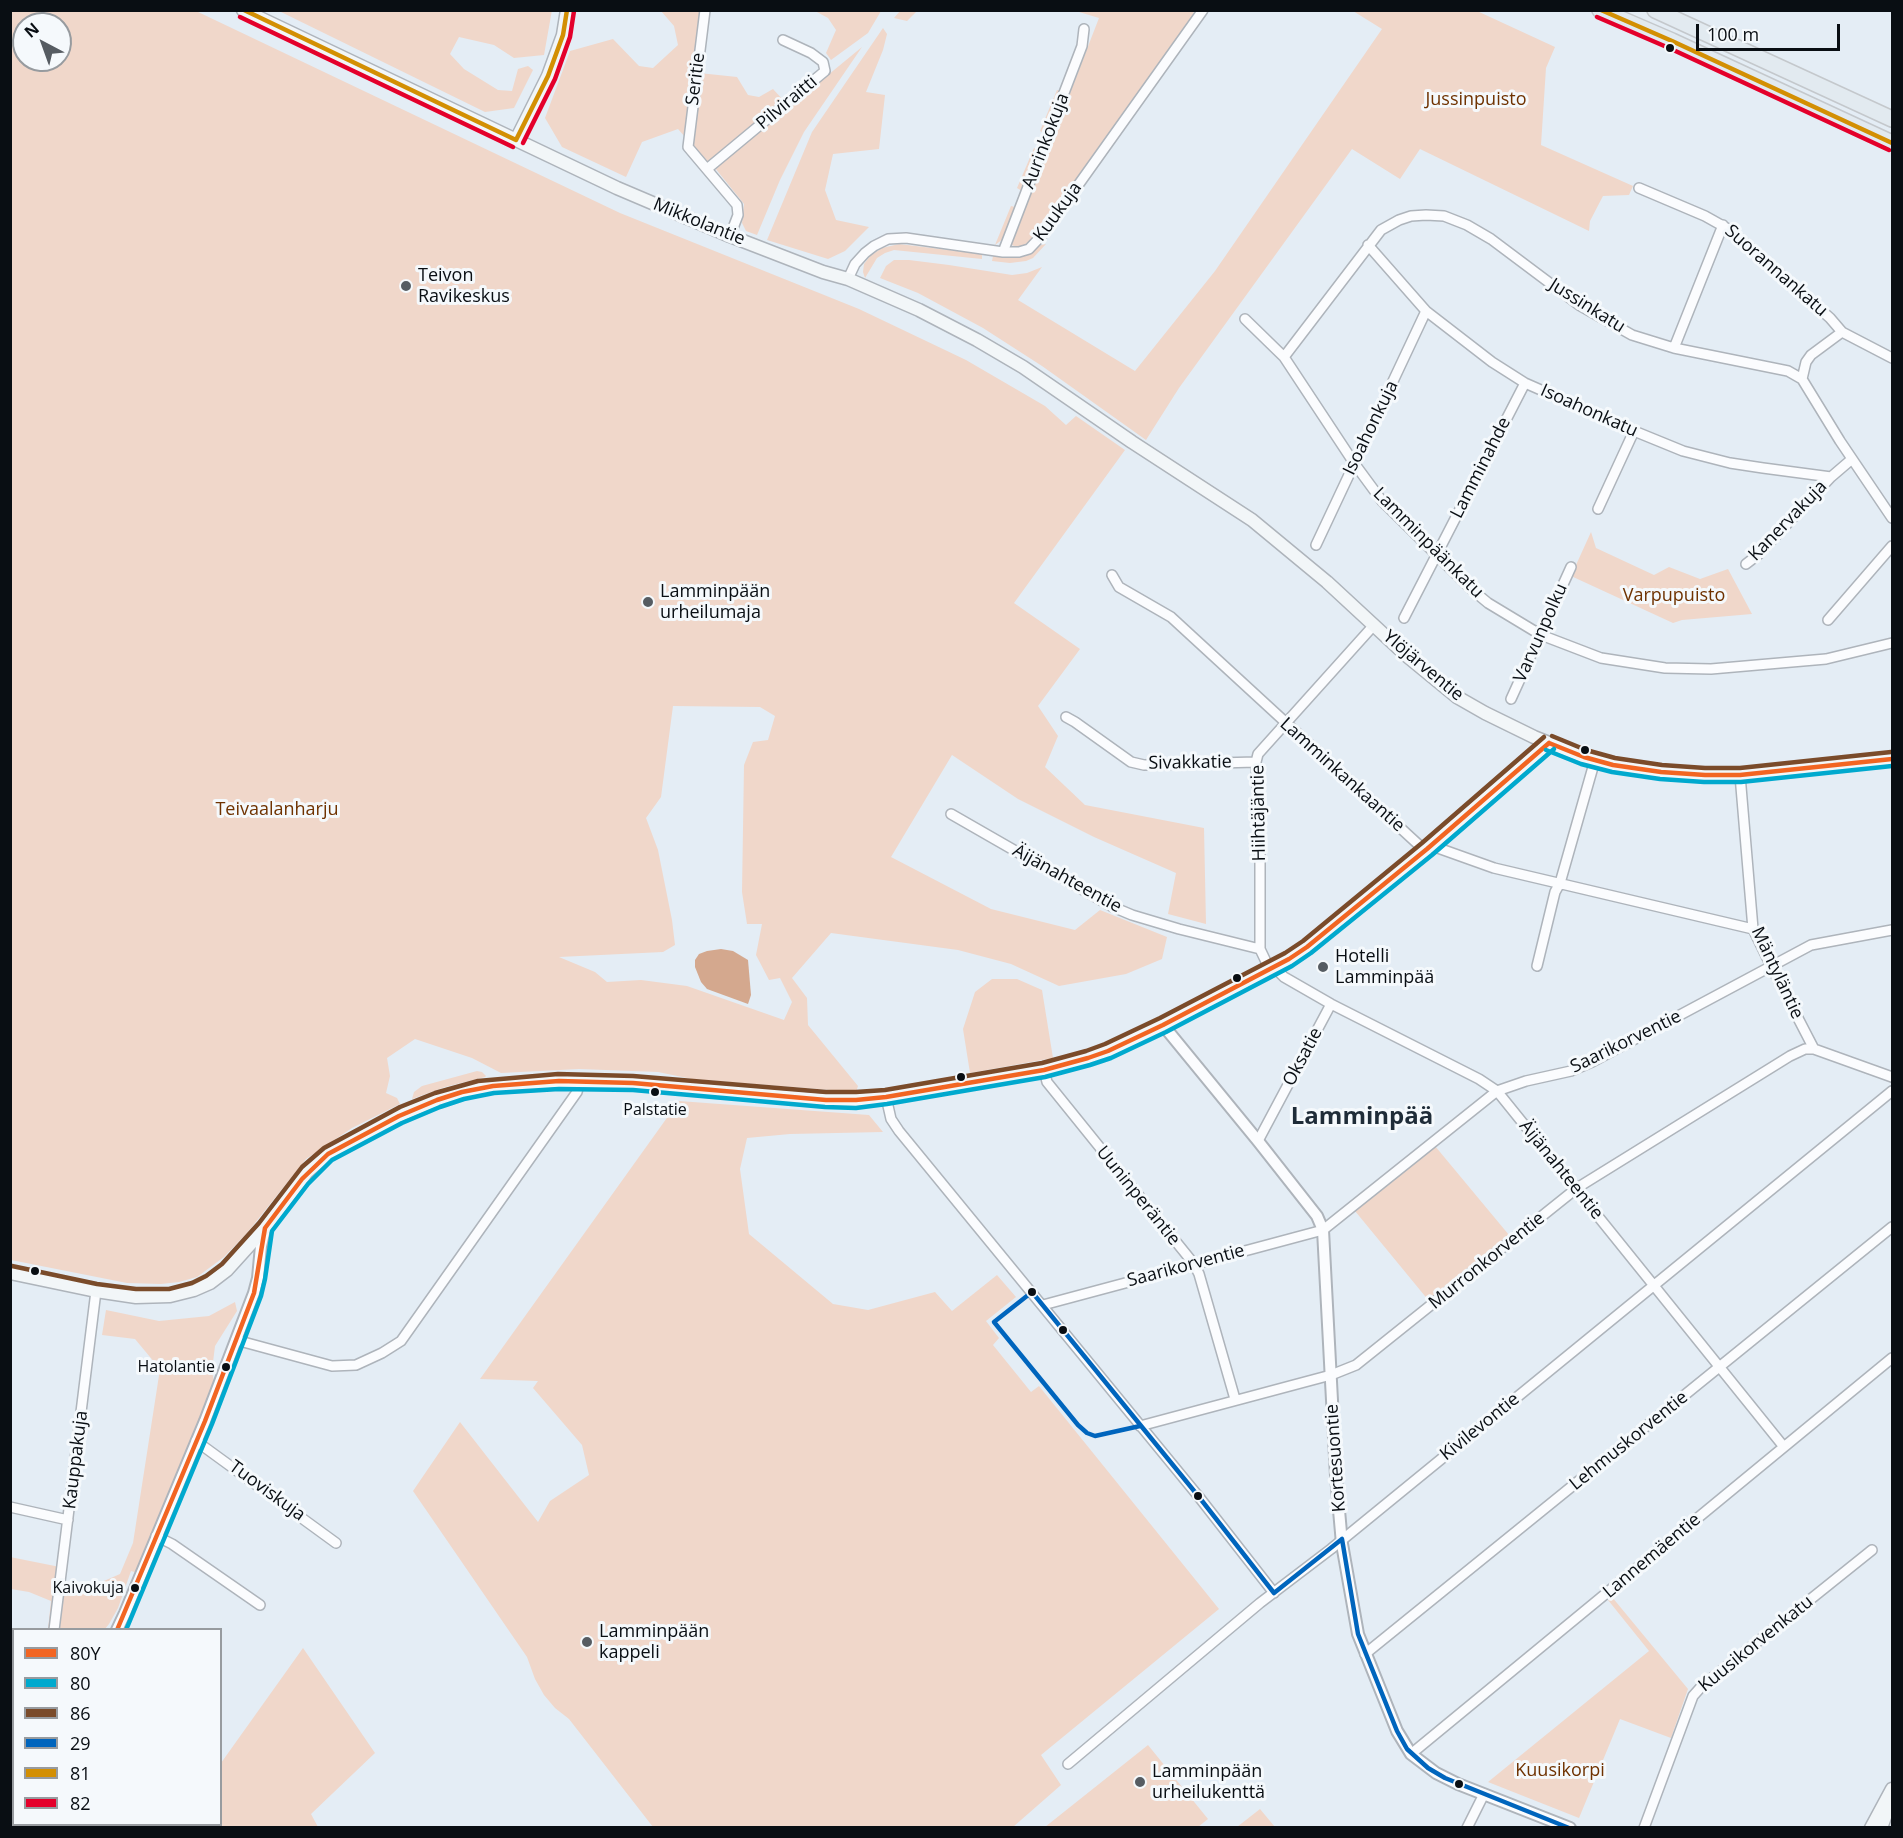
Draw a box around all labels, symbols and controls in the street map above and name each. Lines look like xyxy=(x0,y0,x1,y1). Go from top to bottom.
north arrow xyxy=(12,12,72,72)
scale bar xyxy=(1699,12,1843,50)
text: N xyxy=(19,17,44,43)
text: 100 m xyxy=(1707,22,1759,46)
unlabelled marker xyxy=(1664,42,1676,54)
street label: Seritie xyxy=(682,51,710,107)
street label: Pilviraitti xyxy=(752,71,822,135)
park label: Jussinpuisto xyxy=(1425,89,1527,111)
street label: Aurinkokuja xyxy=(1018,90,1074,192)
street label: Kuukuja xyxy=(1029,178,1087,246)
street label: Mikkolantie xyxy=(650,194,748,250)
street label: Suorannankatu xyxy=(1720,220,1832,322)
place label: Teivon Ravikeskus xyxy=(418,265,510,308)
street label: Jussinkatu xyxy=(1545,274,1629,338)
marker: Teivon Ravikeskus xyxy=(399,279,413,293)
street label: Isoahonkuja xyxy=(1339,377,1403,479)
street label: Isoahonkatu xyxy=(1537,380,1641,442)
street label: Lamminahde xyxy=(1446,414,1516,522)
street label: Kanervakuja xyxy=(1744,476,1832,566)
street label: Lamminpäänkatu xyxy=(1368,483,1488,603)
street label: Varvunpolku xyxy=(1510,580,1572,686)
place label: Lamminpään urheilumaja xyxy=(660,581,770,624)
park label: Varpupuisto xyxy=(1623,585,1725,607)
marker: Lamminpään urheilumaja xyxy=(641,595,655,609)
street label: Ylöjärventie xyxy=(1378,626,1468,706)
street label: Lamminkankaantie xyxy=(1275,713,1409,837)
unlabelled marker xyxy=(1579,744,1591,756)
street label: Sivakkatie xyxy=(1148,751,1232,775)
street label: Hiihtäjäntie xyxy=(1247,765,1271,861)
park label: Teivaalanharju xyxy=(215,799,339,821)
street label: Äijänahteentie xyxy=(1009,840,1125,918)
street label: Mäntyläntie xyxy=(1746,923,1808,1023)
place label: Hotelli Lamminpää xyxy=(1335,946,1434,988)
marker: Hotelli Lamminpää xyxy=(1316,960,1330,974)
unlabelled marker xyxy=(1231,972,1243,984)
street label: Saarikorventie xyxy=(1567,1006,1685,1078)
street label: Oksatie xyxy=(1279,1024,1327,1090)
unlabelled marker xyxy=(955,1071,967,1083)
marker: Palstatie xyxy=(649,1086,661,1098)
place label: Palstatie xyxy=(623,1100,687,1120)
district label: Lamminpää xyxy=(1291,1103,1433,1131)
street label: Äijänahteentie xyxy=(1514,1116,1608,1224)
street label: Uuninperäntie xyxy=(1091,1142,1185,1250)
street label: Murronkorventie xyxy=(1425,1208,1549,1314)
street label: Saarikorventie xyxy=(1125,1240,1247,1292)
unlabelled marker xyxy=(29,1265,41,1277)
unlabelled marker xyxy=(1026,1286,1038,1298)
unlabelled marker xyxy=(1057,1324,1069,1336)
place label: Hatolantie xyxy=(138,1357,215,1377)
marker: Hatolantie xyxy=(220,1361,232,1373)
street label: Lehmuskorventie xyxy=(1566,1387,1692,1495)
street label: Kivilevontie xyxy=(1436,1389,1524,1465)
street label: Kortesuontie xyxy=(1321,1403,1351,1513)
street label: Kauppakuja xyxy=(59,1409,93,1511)
street label: Tuoviskuja xyxy=(225,1456,309,1526)
unlabelled marker xyxy=(1192,1490,1204,1502)
street label: Lannemäentie xyxy=(1599,1509,1705,1603)
place label: Kaivokuja xyxy=(53,1578,124,1598)
marker: Kaivokuja xyxy=(129,1582,141,1594)
street label: Kuusikorvenkatu xyxy=(1694,1591,1818,1697)
place label: Lamminpään kappeli xyxy=(599,1621,709,1664)
legend xyxy=(12,1628,222,1826)
marker: Lamminpään kappeli xyxy=(580,1635,594,1649)
text: 80Y xyxy=(70,1641,101,1665)
text: 80 xyxy=(70,1671,91,1695)
text: 86 xyxy=(70,1701,91,1725)
text: 29 xyxy=(70,1731,91,1755)
park label: Kuusikorpi xyxy=(1515,1760,1605,1782)
text: 81 xyxy=(70,1761,91,1785)
place label: Lamminpään urheilukenttä xyxy=(1152,1761,1265,1804)
marker: Lamminpään urheilukenttä xyxy=(1133,1775,1147,1789)
unlabelled marker xyxy=(1453,1778,1465,1790)
text: 82 xyxy=(70,1791,91,1815)

